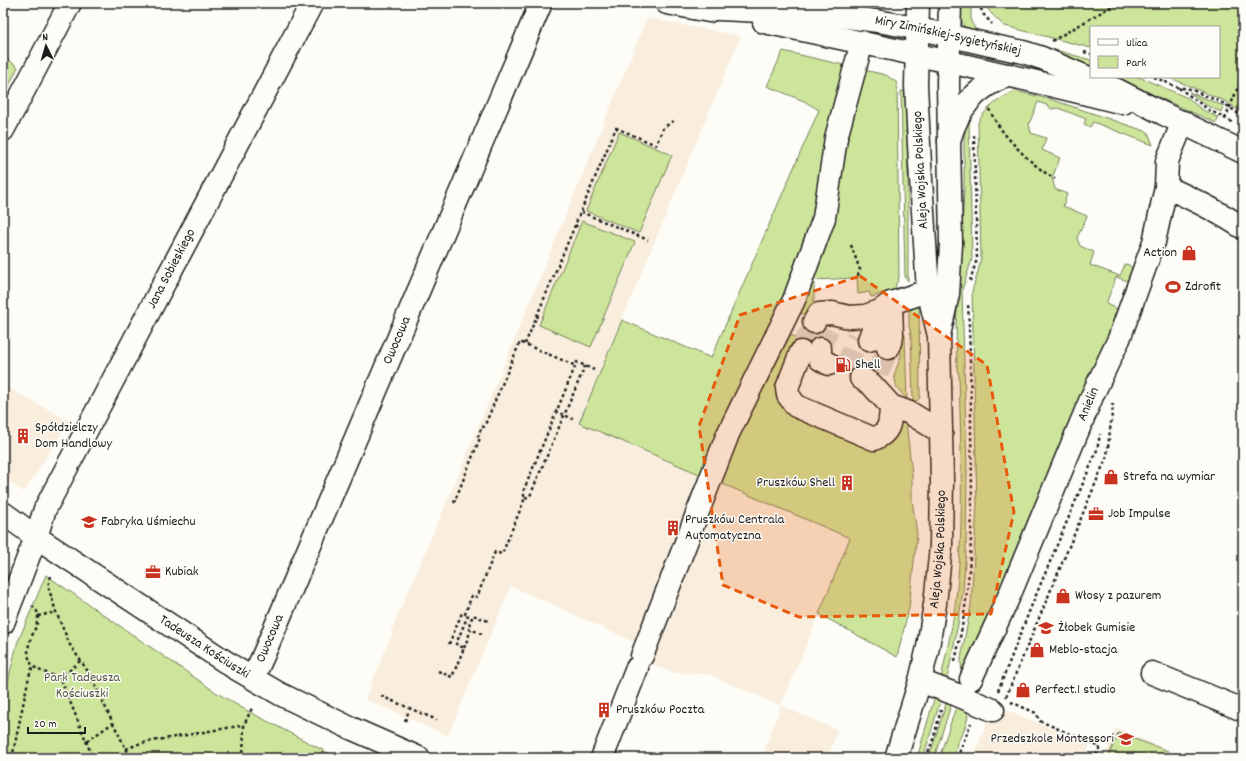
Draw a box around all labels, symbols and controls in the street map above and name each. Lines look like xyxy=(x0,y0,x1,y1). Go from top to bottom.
street label: Miry Zimińskiej-Sygietyńskiej xyxy=(873,11,1023,61)
north arrow xyxy=(26,26,66,66)
legend xyxy=(1090,26,1220,78)
text: N xyxy=(42,30,49,46)
text: Ulica xyxy=(1126,35,1148,52)
text: Park xyxy=(1126,55,1147,72)
street label: Aleja Wojska Polskiego xyxy=(908,110,934,230)
street label: Jana Sobieskiego xyxy=(142,225,201,312)
place label: Action xyxy=(1143,243,1177,263)
shop icon: Action xyxy=(1180,244,1198,262)
place label: Zdrofit xyxy=(1185,277,1221,297)
sports icon: Zdrofit xyxy=(1164,278,1182,296)
street label: Owocowa xyxy=(378,313,417,368)
place label: Shell xyxy=(855,355,881,375)
fuel station icon: Shell xyxy=(834,356,852,374)
street label: Anielin xyxy=(1073,384,1105,424)
place label: Spółdzielczy Dom Handlowy xyxy=(35,418,113,454)
building icon: Spółdzielczy Dom Handlowy xyxy=(14,427,32,445)
place label: Strefa na wymiar xyxy=(1123,467,1216,487)
shop icon: Strefa na wymiar xyxy=(1102,468,1120,486)
place label: Pruszków Shell xyxy=(757,473,836,493)
building icon: Pruszków Shell xyxy=(838,474,856,492)
street label: Aleja Wojska Polskiego xyxy=(924,490,952,610)
place label: Job Impulse xyxy=(1108,504,1170,524)
office icon: Job Impulse xyxy=(1087,505,1105,523)
place label: Pruszków Centrala Automatyczna xyxy=(685,510,785,546)
place label: Fabryka Uśmiechu xyxy=(101,512,195,532)
school or university icon: Fabryka Uśmiechu xyxy=(80,513,98,531)
building icon: Pruszków Centrala Automatyczna xyxy=(664,519,682,537)
place label: Kubiak xyxy=(165,562,199,582)
office icon: Kubiak xyxy=(144,563,162,581)
place label: Włosy z pazurem xyxy=(1075,586,1161,606)
shop icon: Włosy z pazurem xyxy=(1054,587,1072,605)
street label: Tadeusza Kościuszki xyxy=(155,611,254,685)
street label: Owocowa xyxy=(251,611,290,666)
place label: Żłobek Gumisie xyxy=(1058,618,1135,638)
school or university icon: Żłobek Gumisie xyxy=(1037,619,1055,637)
place label: Meblo-stacja xyxy=(1049,640,1118,660)
shop icon: Meblo-stacja xyxy=(1028,641,1046,659)
park label: Park Tadeusza Kościuszki xyxy=(44,668,120,704)
place label: Perfect.1 studio xyxy=(1035,680,1116,700)
shop icon: Perfect.1 studio xyxy=(1014,681,1032,699)
place label: Pruszków Poczta xyxy=(616,700,705,720)
building icon: Pruszków Poczta xyxy=(595,701,613,719)
scale bar xyxy=(28,709,85,735)
text: 20 m xyxy=(34,716,57,733)
place label: Przedszkole Montessori xyxy=(991,729,1114,749)
school or university icon: Przedszkole Montessori xyxy=(1117,730,1135,748)

